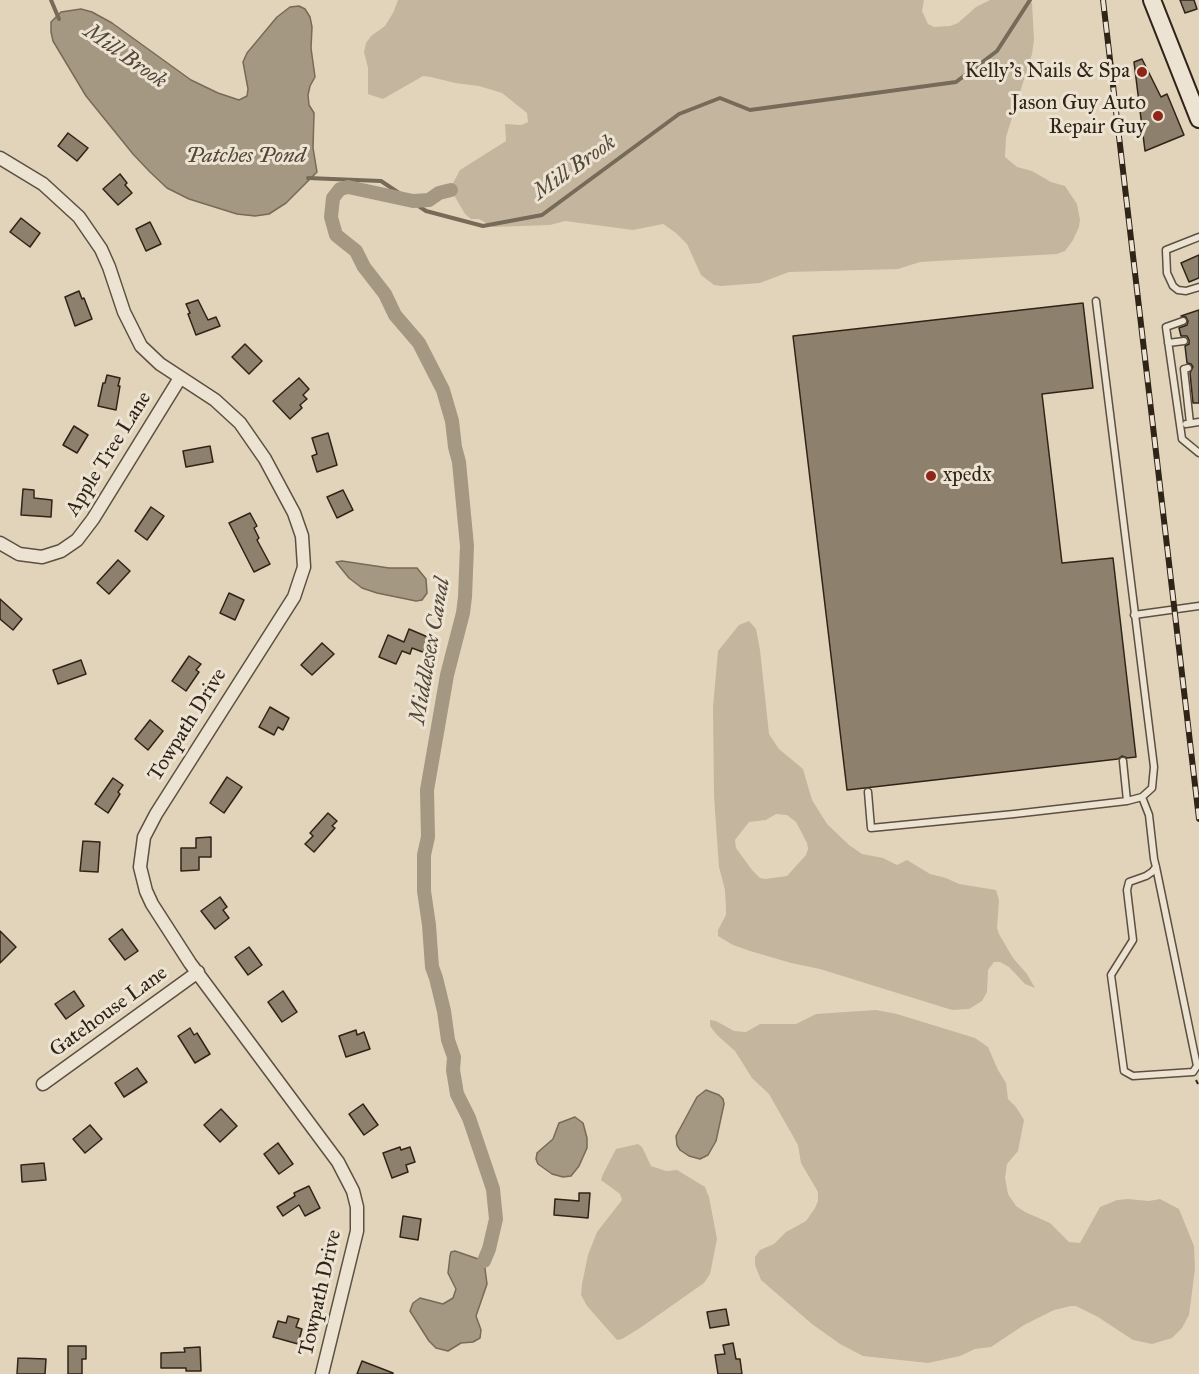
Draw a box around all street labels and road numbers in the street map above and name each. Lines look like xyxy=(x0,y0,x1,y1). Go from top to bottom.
street label: Apple Tree Lane xyxy=(61,387,157,521)
street label: Towpath Drive xyxy=(143,664,233,786)
street label: Gatehouse Lane xyxy=(45,961,173,1063)
street label: Towpath Drive xyxy=(294,1228,348,1358)

